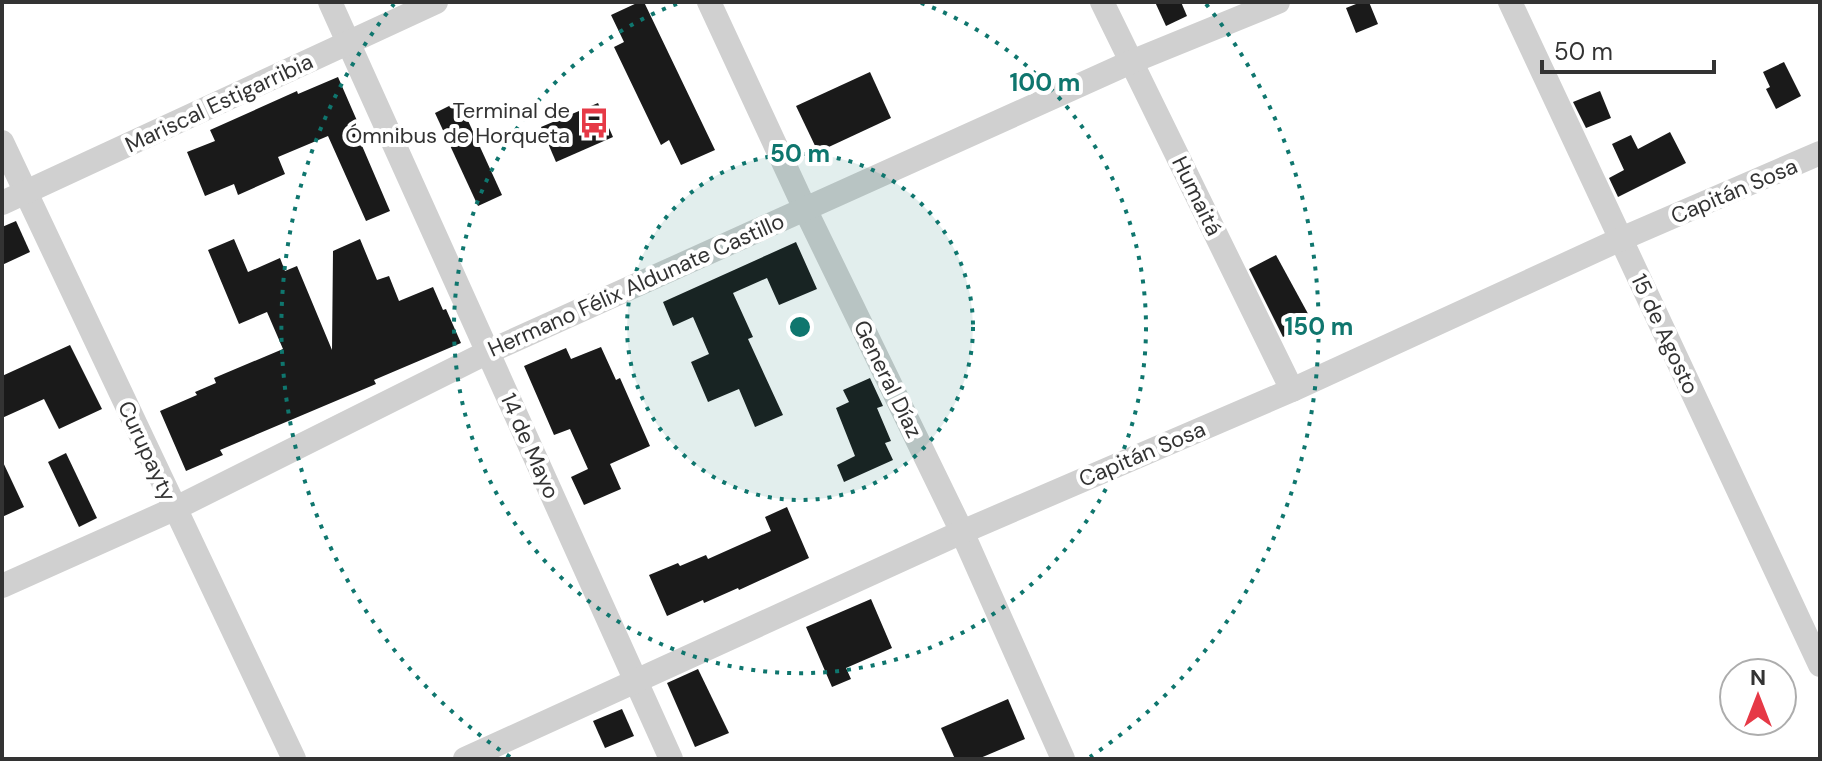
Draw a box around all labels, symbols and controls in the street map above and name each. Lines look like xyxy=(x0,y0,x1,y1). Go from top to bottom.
scale bar xyxy=(1542,24,1714,74)
text: 50 m xyxy=(1554,36,1613,67)
street label: Mariscal Estigarribia xyxy=(120,47,318,159)
text: 100 m xyxy=(1010,67,1080,98)
place label: Terminal de Ómnibus de Horqueta xyxy=(345,96,570,150)
bus stop icon: Terminal de Ómnibus de Horqueta xyxy=(577,106,611,140)
text: 50 m xyxy=(770,138,830,169)
street label: Humaitá xyxy=(1165,151,1229,241)
street label: Capitán Sosa xyxy=(1666,151,1802,231)
street label: Hermano Félix Aldunate Castillo xyxy=(483,206,789,364)
street label: 15 de Agosto xyxy=(1624,269,1706,399)
text: 150 m xyxy=(1285,311,1353,342)
centre of rings xyxy=(786,313,814,341)
street label: General Díaz xyxy=(847,315,929,443)
street label: 14 de Mayo xyxy=(494,389,566,503)
street label: Curupayty xyxy=(111,396,183,506)
street label: Capitán Sosa xyxy=(1074,414,1210,494)
north arrow xyxy=(1718,657,1798,737)
text: N xyxy=(1750,663,1766,692)

